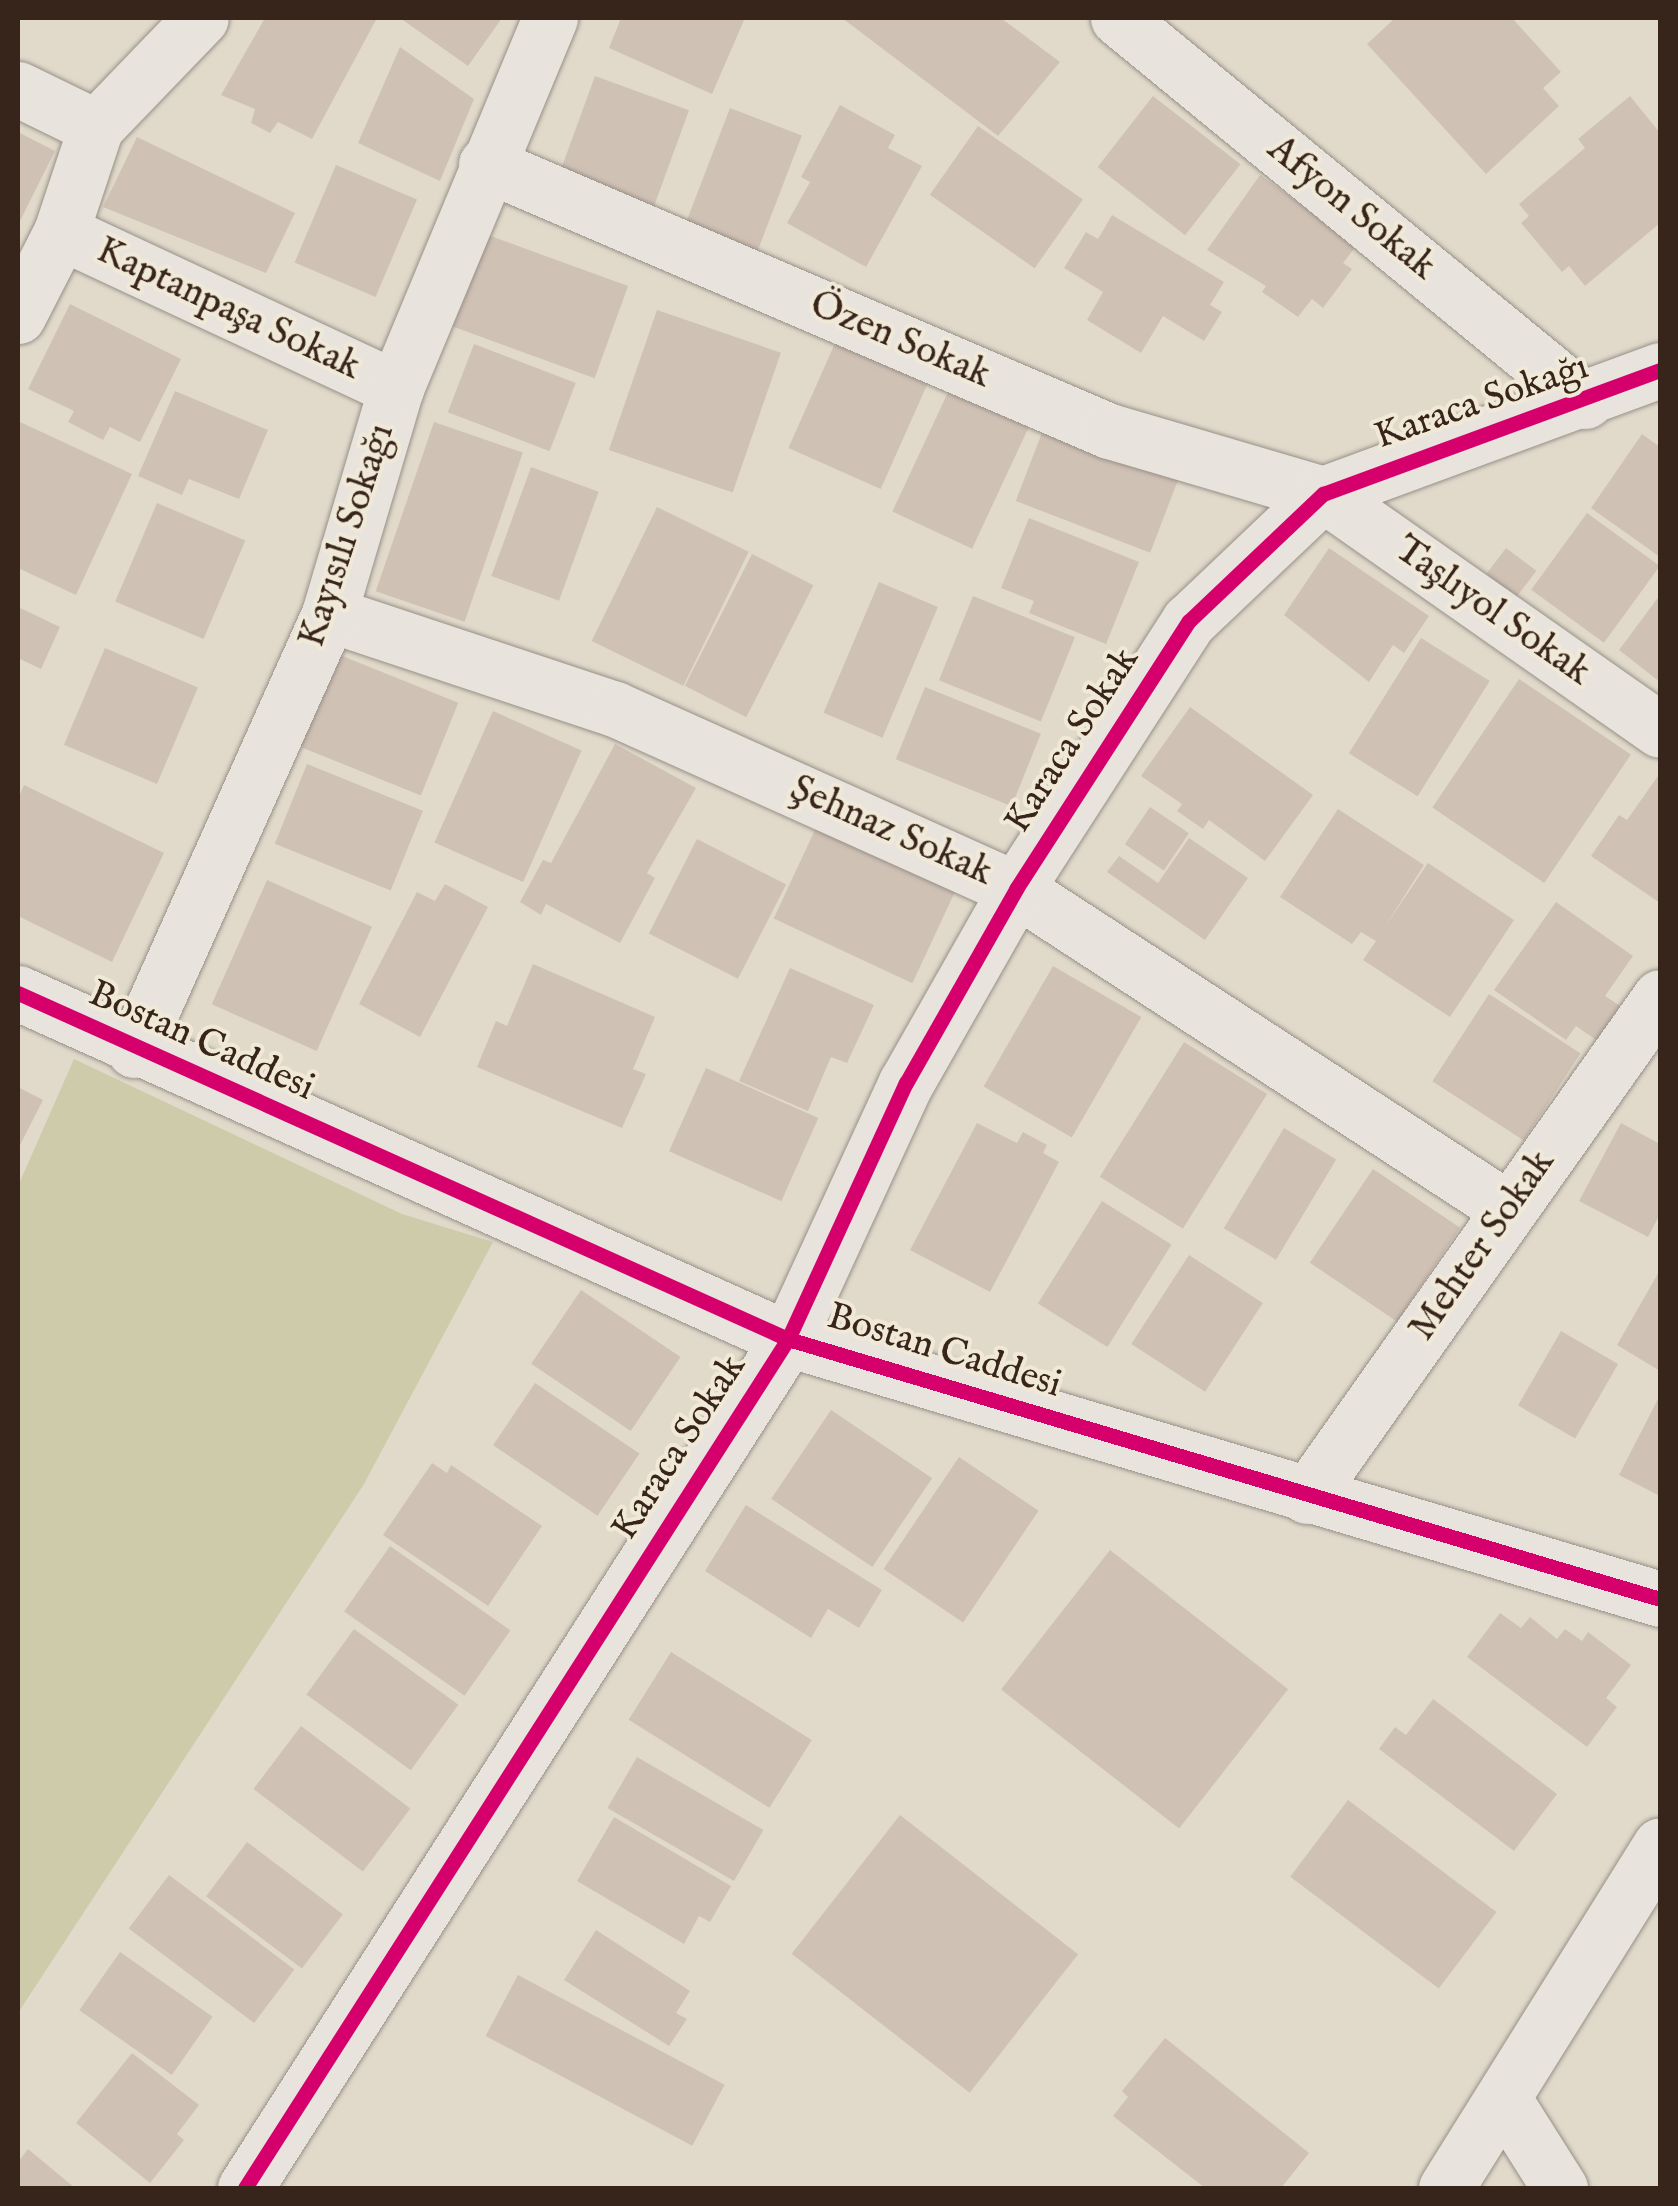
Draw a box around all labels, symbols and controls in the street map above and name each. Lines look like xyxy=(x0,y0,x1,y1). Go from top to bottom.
street label: Afyon Sokak xyxy=(1258,127,1444,291)
street label: Kaptanpaşa Sokak xyxy=(89,229,367,391)
street label: Özen Sokak xyxy=(803,283,997,399)
street label: Karaca Sokağı xyxy=(1369,345,1595,461)
street label: Kayısılı Sokağı xyxy=(290,419,406,653)
street label: Taşlıyol Sokak xyxy=(1385,528,1599,696)
street label: Karaca Sokak xyxy=(996,640,1150,842)
street label: Şehnaz Sokak xyxy=(783,767,999,897)
street label: Bostan Caddesi xyxy=(81,972,321,1112)
street label: Mehter Sokak xyxy=(1400,1142,1566,1350)
street label: Bostan Caddesi xyxy=(822,1295,1066,1409)
street label: Karaca Sokak xyxy=(603,1347,757,1549)

